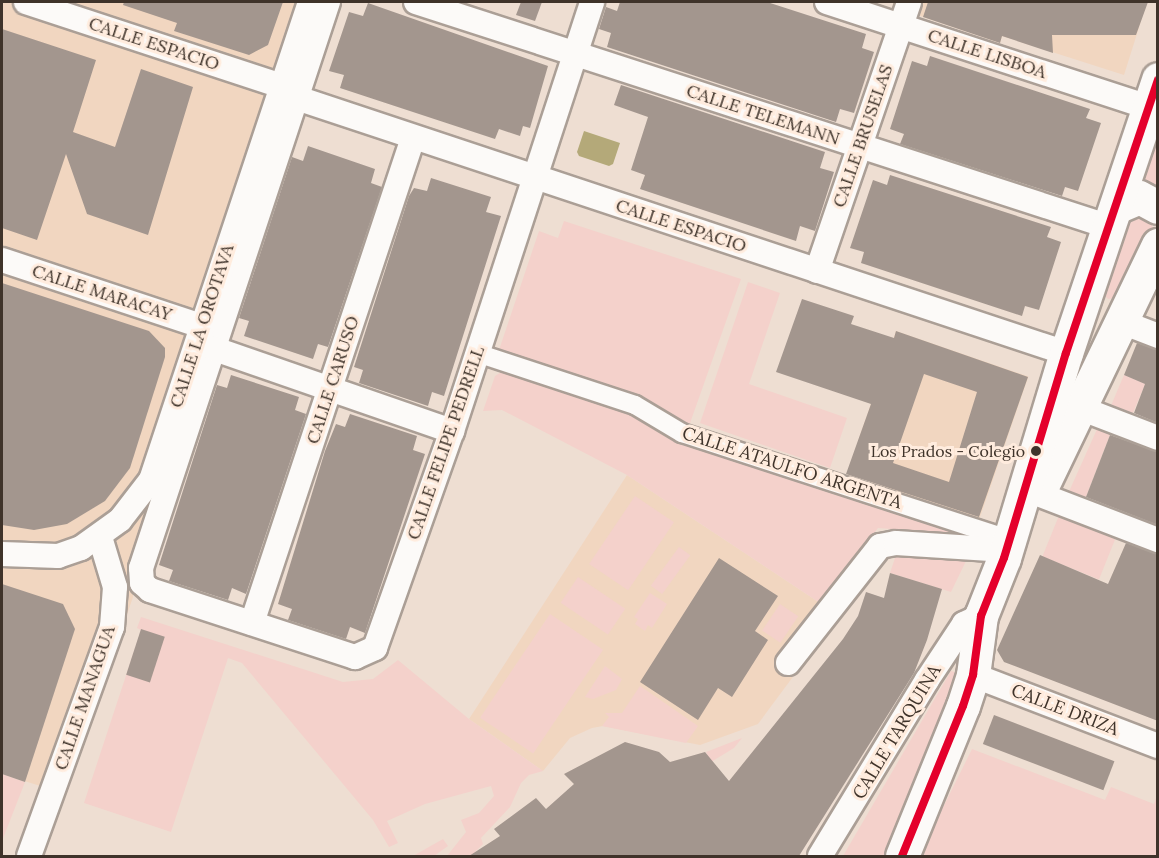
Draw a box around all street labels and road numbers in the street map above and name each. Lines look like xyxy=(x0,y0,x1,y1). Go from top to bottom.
street label: CALLE ESPACIO xyxy=(86,13,222,75)
street label: CALLE LISBOA xyxy=(925,25,1049,83)
street label: CALLE BRUSELAS xyxy=(828,62,898,210)
street label: CALLE TELEMANN xyxy=(684,80,842,150)
street label: CALLE ESPACIO xyxy=(613,195,749,257)
street label: CALLE LA OROTAVA xyxy=(165,242,239,410)
street label: CALLE MARACAY xyxy=(29,260,175,326)
street label: CALLE CARUSO xyxy=(302,313,364,447)
street label: CALLE FELIPE PEDRELL xyxy=(403,343,489,543)
street label: CALLE ATAULFO ARGENTA xyxy=(680,422,904,514)
street label: CALLE MANAGUA xyxy=(50,623,120,773)
street label: CALLE TARQUINA xyxy=(848,661,946,803)
street label: CALLE DRIZA xyxy=(1008,680,1122,740)

